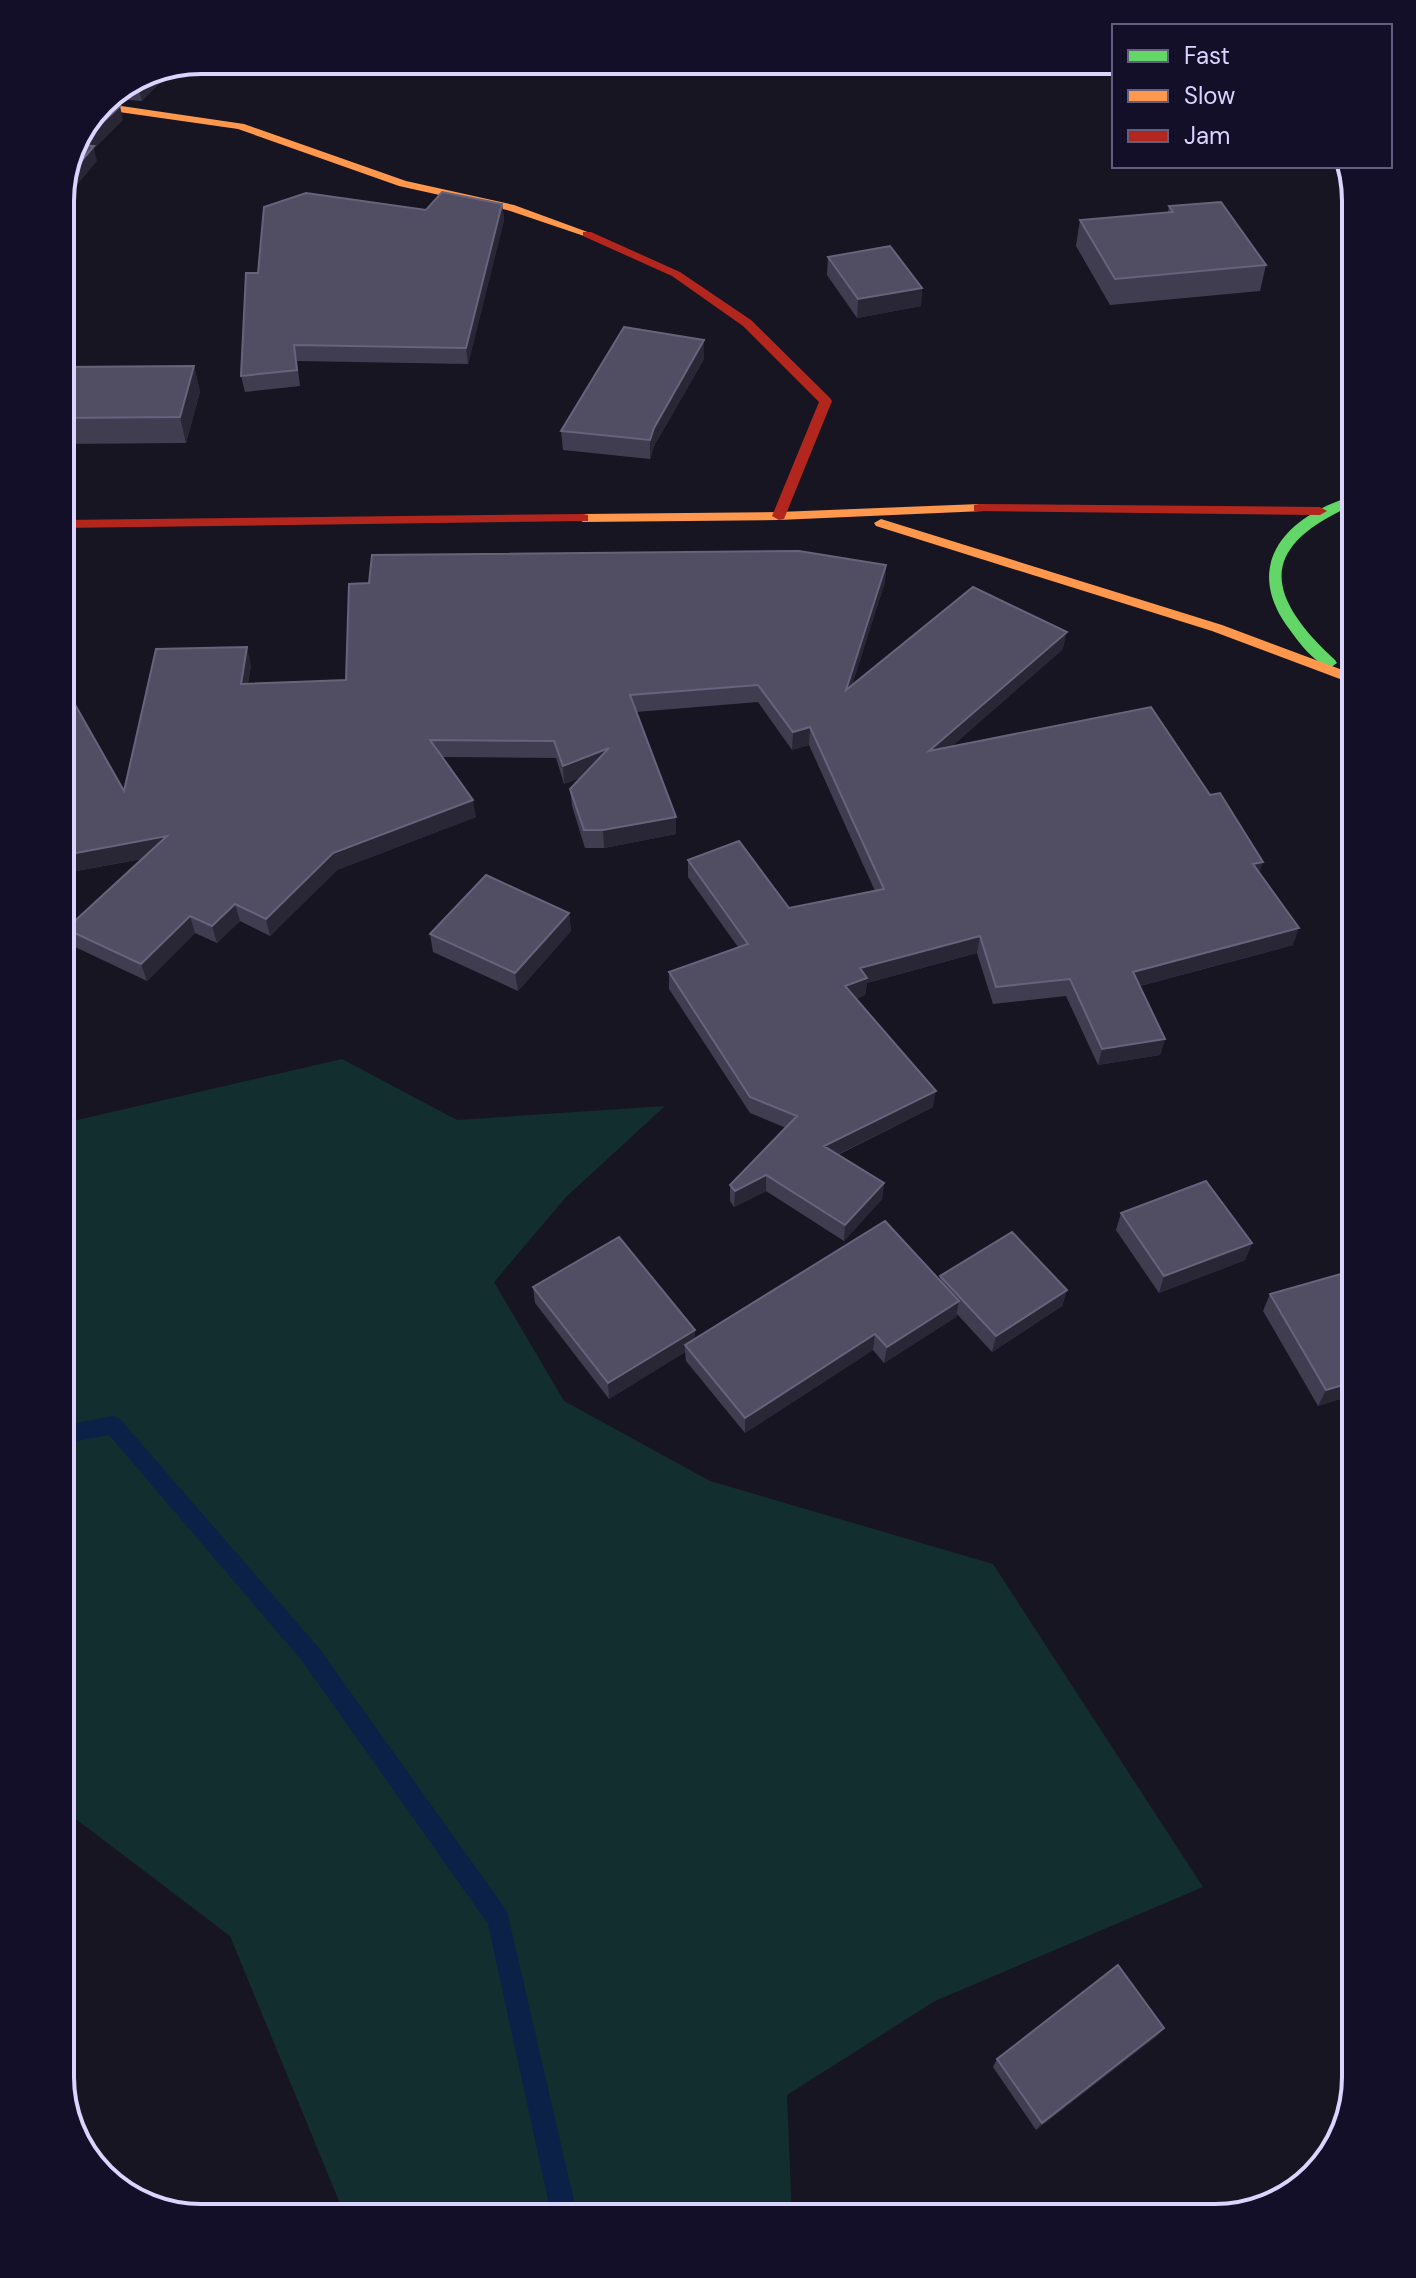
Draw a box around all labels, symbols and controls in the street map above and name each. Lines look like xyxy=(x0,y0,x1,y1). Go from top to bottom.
legend xyxy=(1112,24,1392,168)
text: Fast xyxy=(1184,40,1230,71)
text: Slow xyxy=(1184,80,1235,111)
text: Jam xyxy=(1184,120,1230,151)

